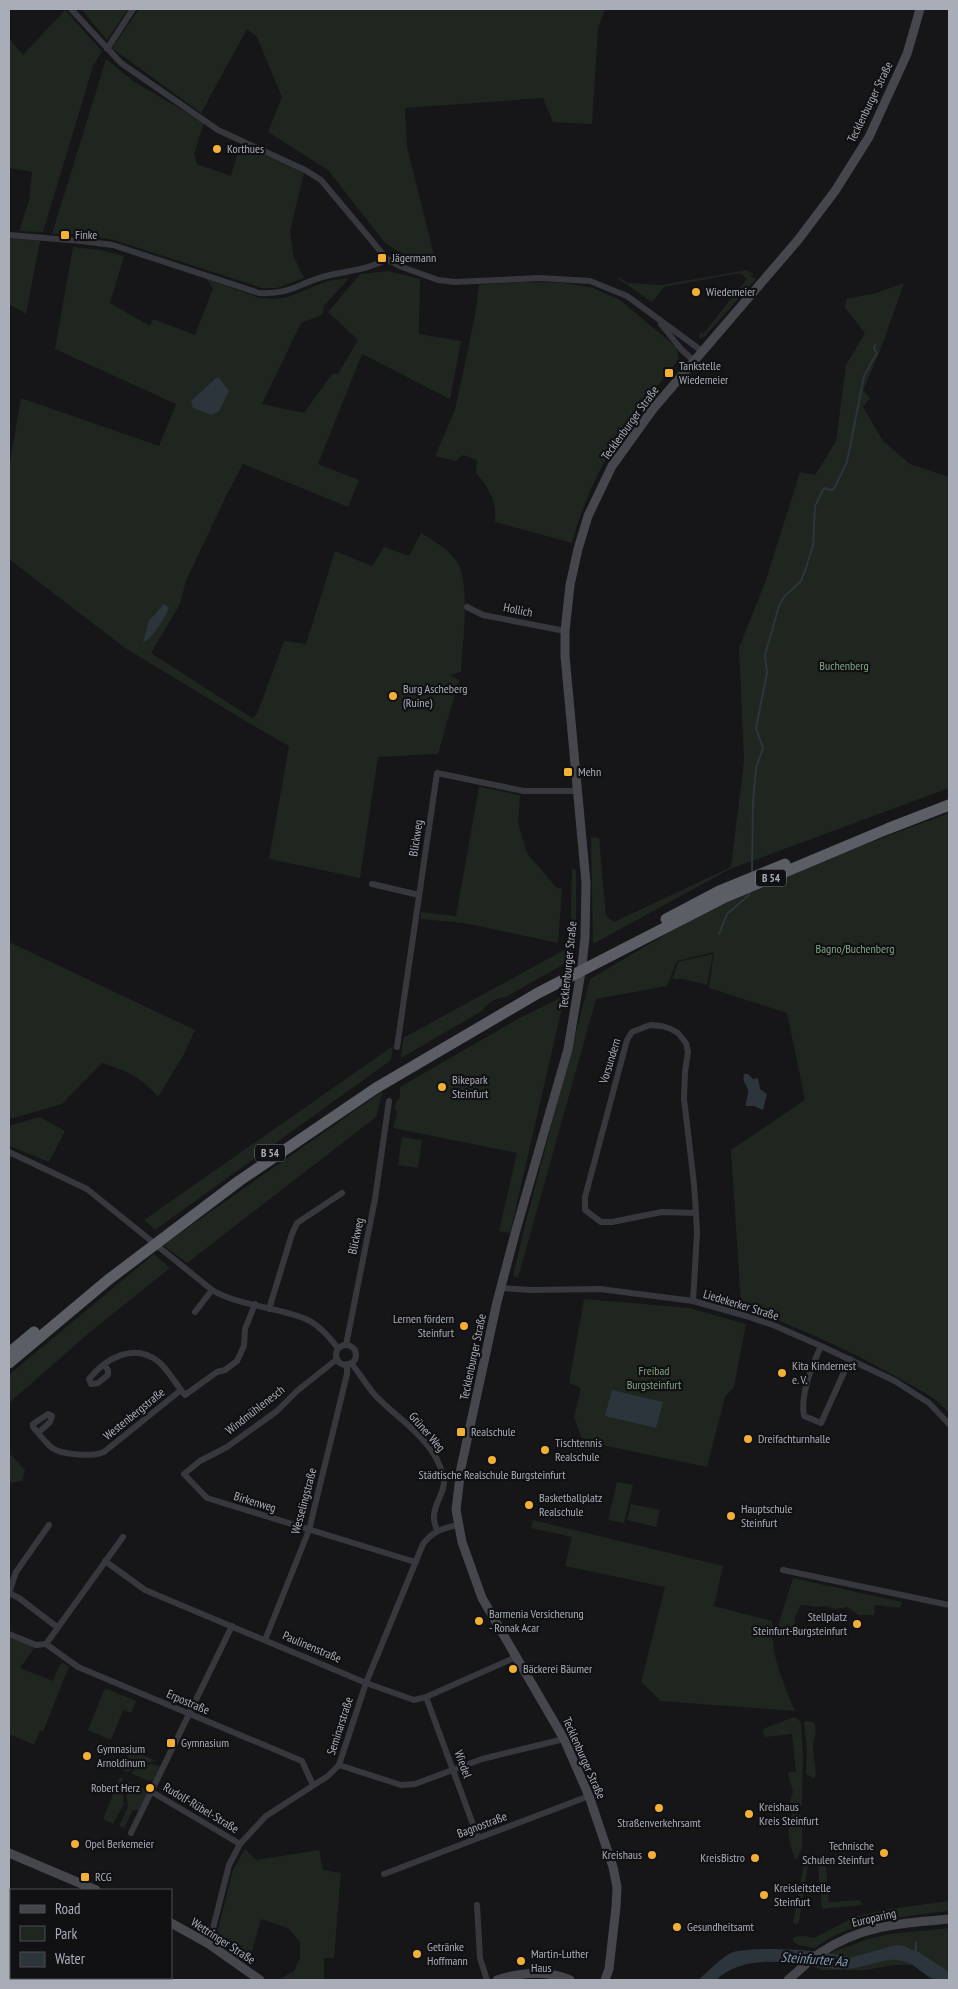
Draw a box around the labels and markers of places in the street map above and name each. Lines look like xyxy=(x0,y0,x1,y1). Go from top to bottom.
place label: Korthues xyxy=(227,141,264,156)
marker: Korthues xyxy=(211,143,223,155)
place label: Finke xyxy=(75,227,97,242)
marker: Finke xyxy=(59,229,71,241)
place label: Jägermann xyxy=(391,250,436,265)
marker: Jägermann xyxy=(376,252,388,264)
place label: Wiedemeier xyxy=(706,284,756,299)
marker: Wiedemeier xyxy=(690,286,702,298)
place label: Tankstelle Wiedemeier xyxy=(679,358,729,387)
marker: Tankstelle Wiedemeier xyxy=(663,367,675,379)
place label: Burg Ascheberg (Ruine) xyxy=(403,681,467,710)
marker: Burg Ascheberg (Ruine) xyxy=(387,690,399,702)
place label: Mehn xyxy=(578,764,601,779)
marker: Mehn xyxy=(562,766,574,778)
place label: Bikepark Steinfurt xyxy=(452,1072,489,1101)
marker: Bikepark Steinfurt xyxy=(436,1081,448,1093)
place label: Lernen fördern Steinfurt xyxy=(393,1311,455,1340)
marker: Lernen fördern Steinfurt xyxy=(458,1320,470,1332)
place label: Kita Kindernest e. V. xyxy=(792,1358,857,1387)
marker: Kita Kindernest e. V. xyxy=(776,1367,788,1379)
place label: Realschule xyxy=(471,1424,515,1439)
marker: Realschule xyxy=(455,1426,467,1438)
place label: Dreifachturnhalle xyxy=(758,1431,830,1446)
marker: Dreifachturnhalle xyxy=(742,1433,754,1445)
place label: Tischtennis Realschule xyxy=(555,1435,602,1464)
marker: Tischtennis Realschule xyxy=(539,1444,551,1456)
marker: Städtische Realschule Burgsteinfurt xyxy=(486,1454,498,1466)
place label: Städtische Realschule Burgsteinfurt xyxy=(419,1467,566,1482)
place label: Basketballplatz Realschule xyxy=(539,1490,602,1519)
marker: Basketballplatz Realschule xyxy=(523,1499,535,1511)
place label: Hauptschule Steinfurt xyxy=(741,1501,793,1530)
marker: Hauptschule Steinfurt xyxy=(725,1510,737,1522)
place label: Barmenia Versicherung - Ronak Acar xyxy=(489,1606,584,1635)
place label: Stellplatz Steinfurt-Burgsteinfurt xyxy=(753,1609,848,1638)
marker: Barmenia Versicherung - Ronak Acar xyxy=(473,1615,485,1627)
marker: Stellplatz Steinfurt-Burgsteinfurt xyxy=(851,1618,863,1630)
place label: Bäckerei Bäumer xyxy=(523,1661,593,1676)
marker: Bäckerei Bäumer xyxy=(507,1663,519,1675)
place label: Gymnasium xyxy=(181,1735,229,1750)
marker: Gymnasium xyxy=(165,1737,177,1749)
place label: Gymnasium Arnoldinum xyxy=(97,1741,145,1770)
marker: Gymnasium Arnoldinum xyxy=(81,1750,93,1762)
place label: Robert Herz xyxy=(91,1780,140,1795)
marker: Robert Herz xyxy=(144,1782,156,1794)
place label: Kreishaus Kreis Steinfurt xyxy=(759,1799,819,1828)
marker: Straßenverkehrsamt xyxy=(653,1802,665,1814)
marker: Kreishaus Kreis Steinfurt xyxy=(743,1808,755,1820)
place label: Straßenverkehrsamt xyxy=(617,1815,701,1830)
place label: Opel Berkemeier xyxy=(85,1836,155,1851)
marker: Opel Berkemeier xyxy=(69,1838,81,1850)
place label: Technische Schulen Steinfurt xyxy=(802,1838,875,1867)
place label: Kreishaus xyxy=(602,1847,642,1862)
marker: Technische Schulen Steinfurt xyxy=(878,1847,890,1859)
marker: Kreishaus xyxy=(646,1849,658,1861)
place label: KreisBistro xyxy=(700,1850,745,1865)
marker: KreisBistro xyxy=(749,1852,761,1864)
place label: RCG xyxy=(95,1869,112,1884)
marker: RCG xyxy=(79,1871,91,1883)
place label: Kreisleitstelle Steinfurt xyxy=(774,1880,831,1909)
marker: Kreisleitstelle Steinfurt xyxy=(758,1889,770,1901)
place label: Gesundheitsamt xyxy=(687,1919,754,1934)
marker: Gesundheitsamt xyxy=(671,1921,683,1933)
place label: Getränke Hoffmann xyxy=(427,1939,468,1968)
place label: Martin-Luther Haus xyxy=(531,1946,589,1975)
marker: Getränke Hoffmann xyxy=(411,1948,423,1960)
marker: Martin-Luther Haus xyxy=(515,1955,527,1967)

